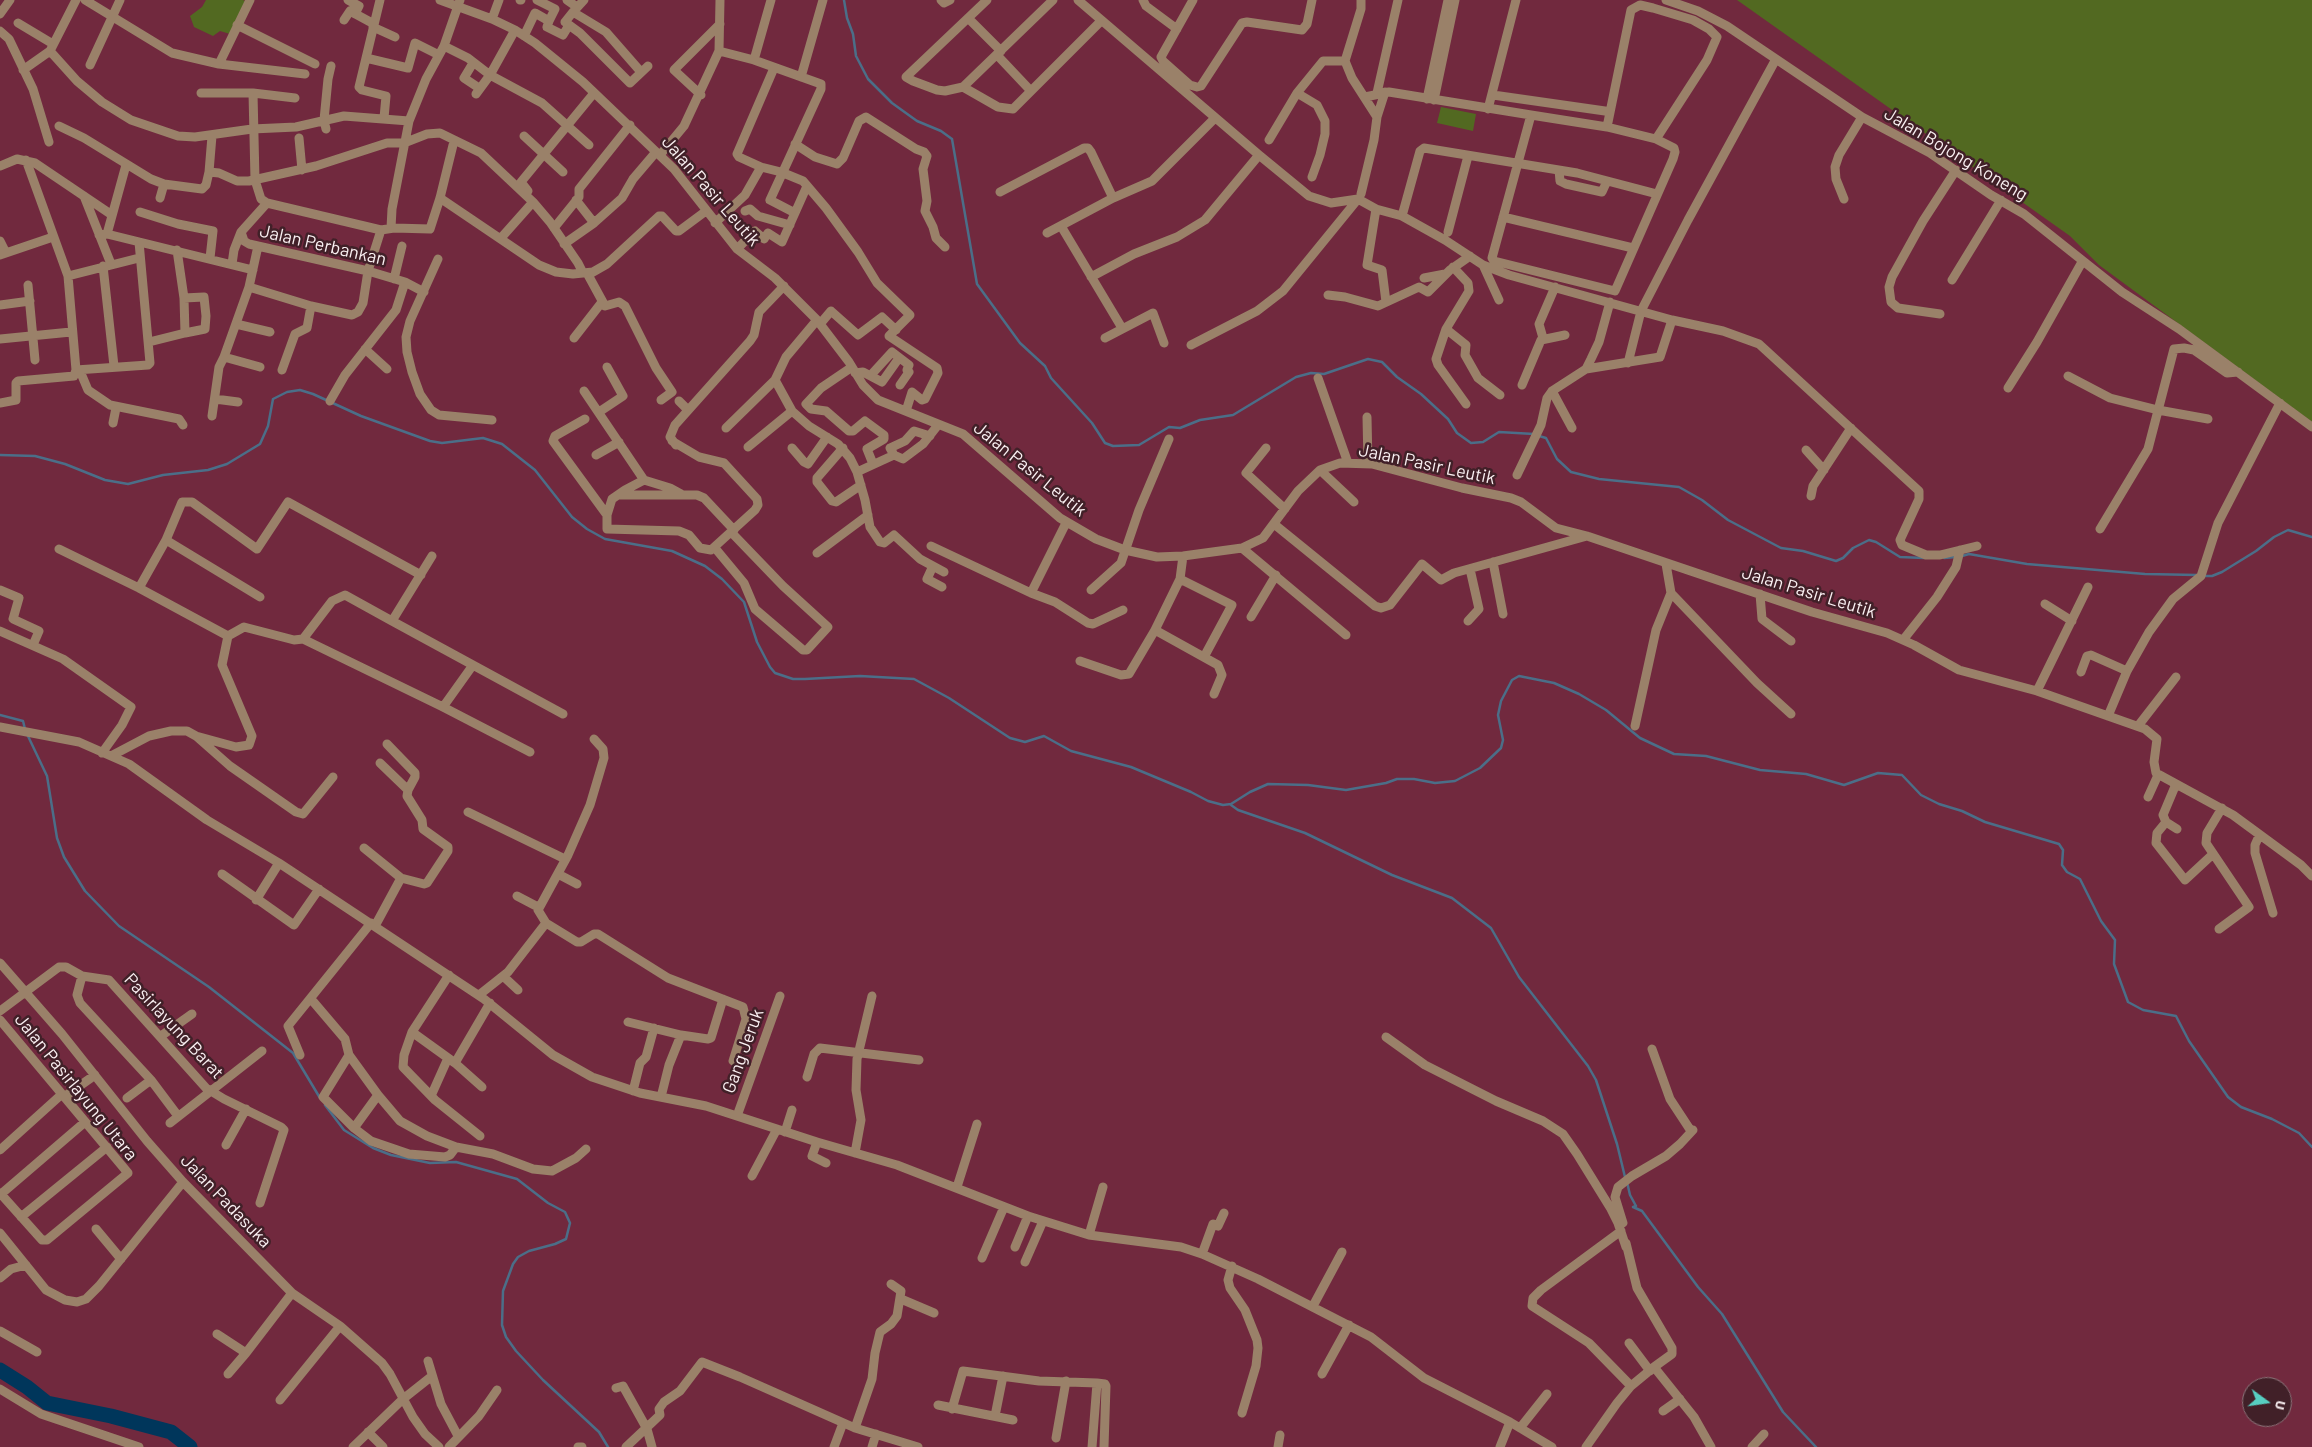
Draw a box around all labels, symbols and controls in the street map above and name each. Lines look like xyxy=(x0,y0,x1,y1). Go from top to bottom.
street label: Jalan Bojong Koneng xyxy=(1880,103,2032,205)
street label: Jalan Pasir Leutik xyxy=(657,131,765,251)
street label: Jalan Perbankan xyxy=(258,220,388,270)
street label: Jalan Pasir Leutik xyxy=(969,417,1091,521)
street label: Jalan Pasir Leutik xyxy=(1357,439,1497,489)
street label: Jalan Pasir Leutik xyxy=(1739,561,1879,623)
street label: Pasirlayung Barat xyxy=(120,969,228,1083)
street label: Gang Jeruk xyxy=(718,1006,768,1096)
street label: Jalan Pasirlayung Utara xyxy=(10,1009,142,1165)
street label: Jalan Padasuka xyxy=(176,1150,276,1252)
north arrow xyxy=(2242,1377,2292,1427)
text: U xyxy=(2272,1399,2290,1412)

